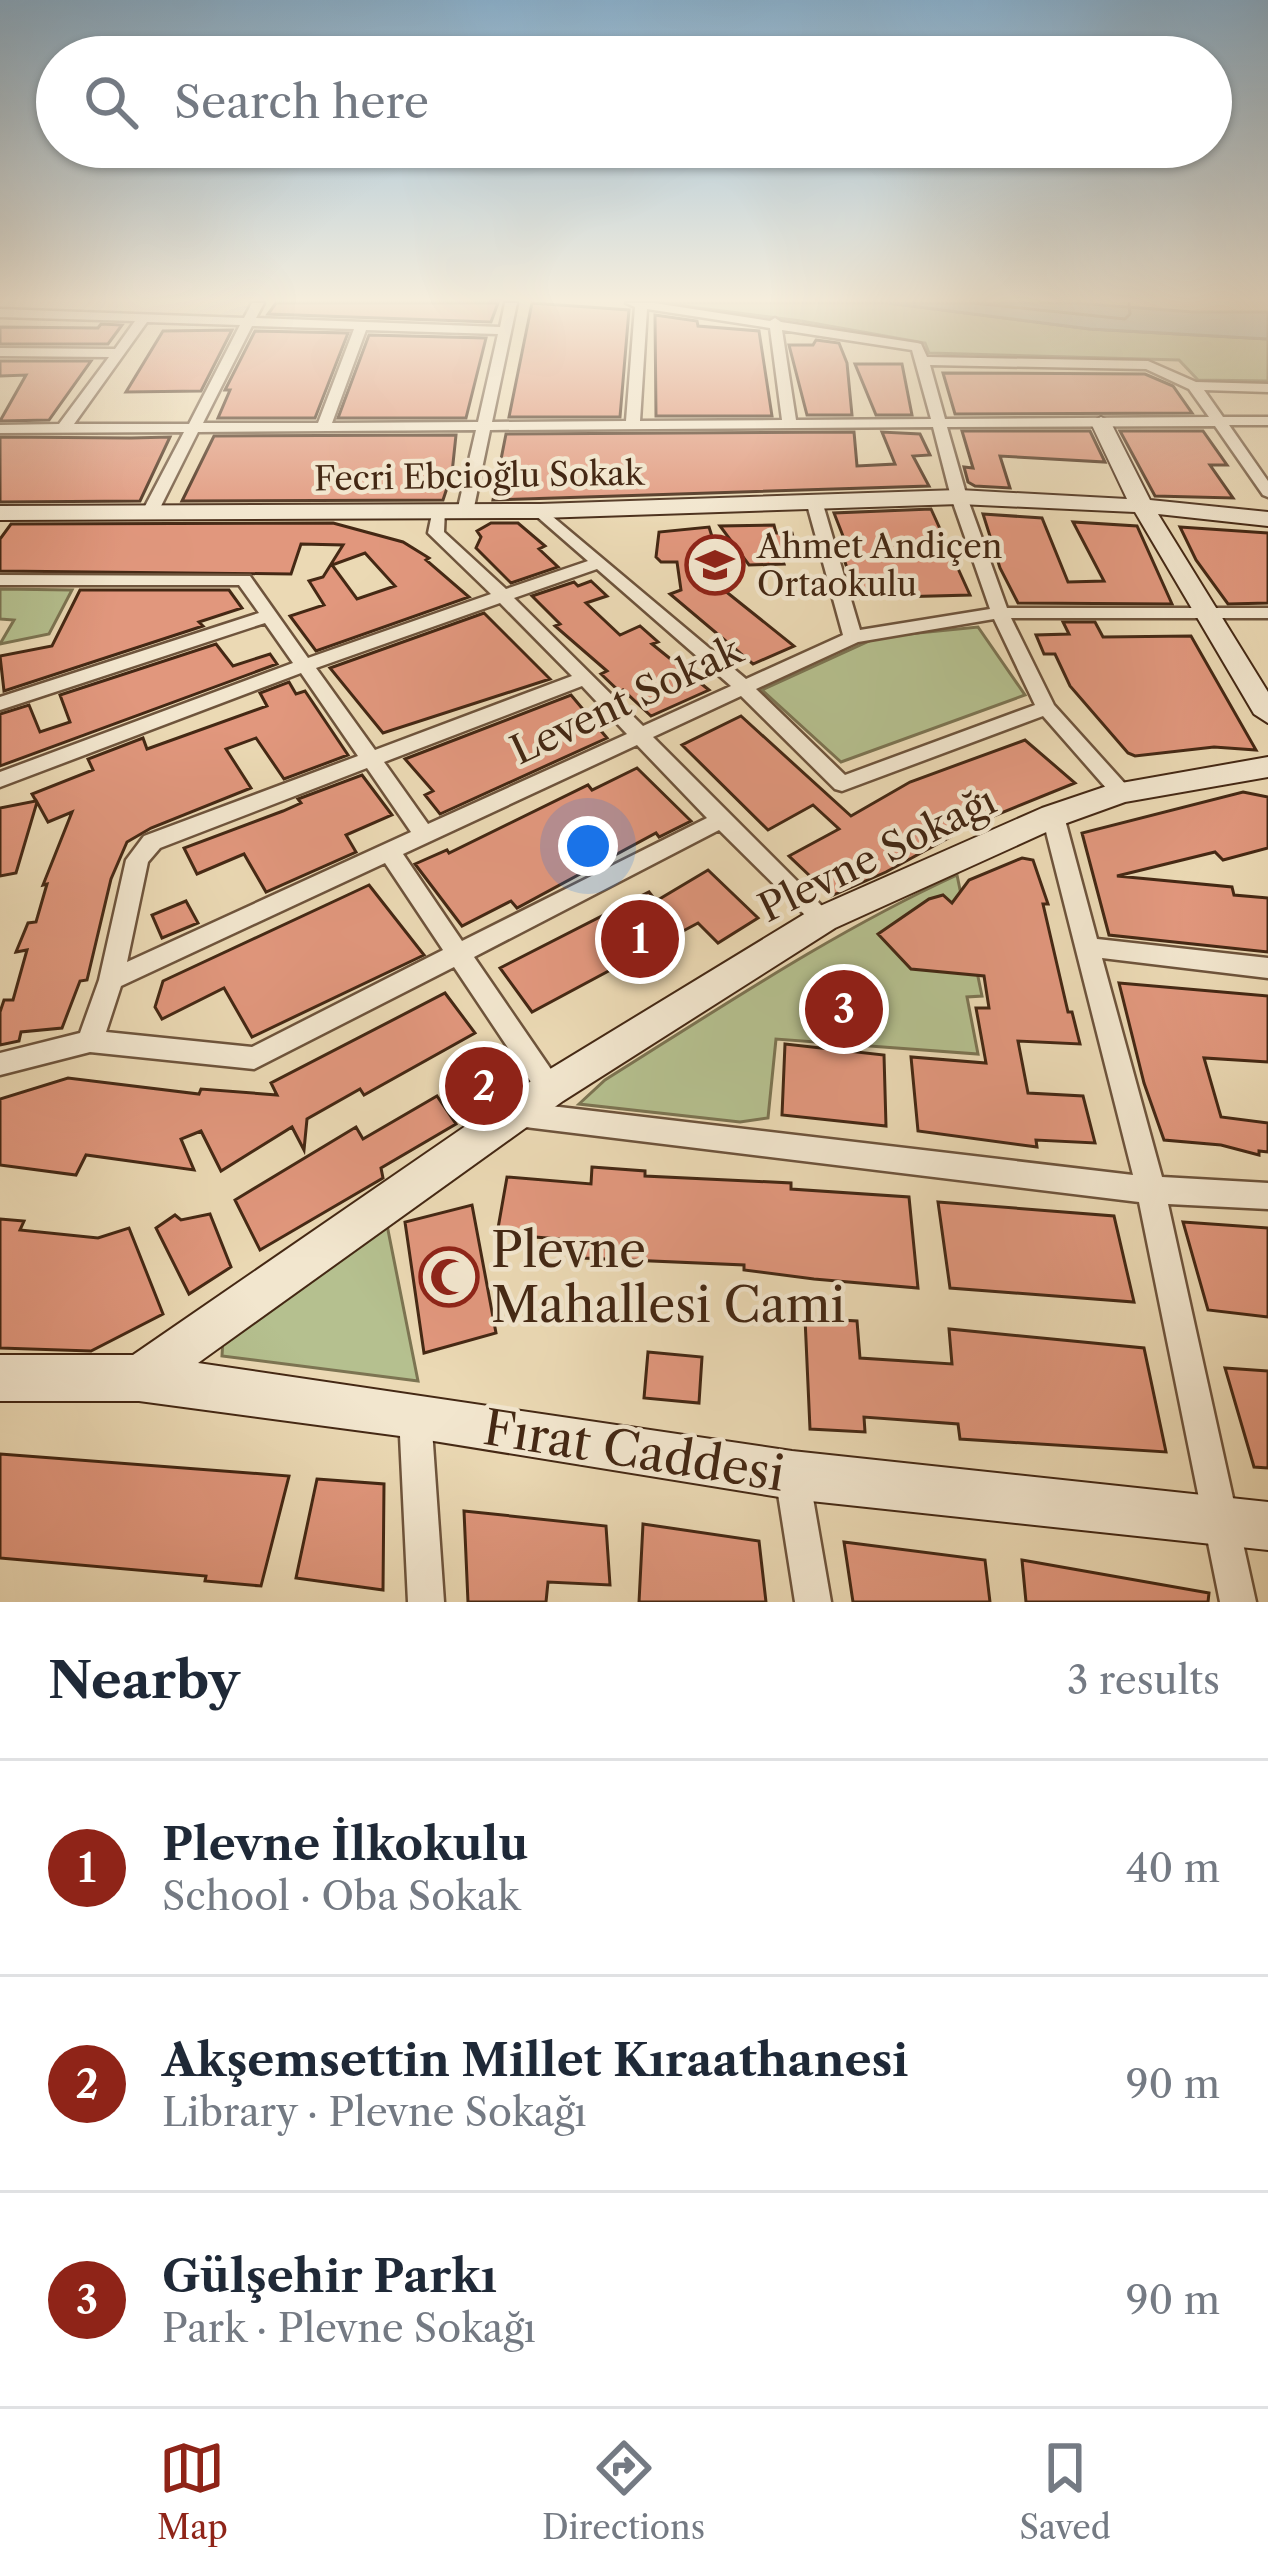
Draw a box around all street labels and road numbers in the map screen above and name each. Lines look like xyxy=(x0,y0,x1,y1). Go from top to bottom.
street label: Fecri Ebcioğlu Sokak xyxy=(314,453,646,499)
street label: Levent Sokak xyxy=(503,625,750,774)
street label: Plevne Sokağı xyxy=(751,776,1004,932)
street label: Fırat Caddesi xyxy=(479,1397,789,1503)

